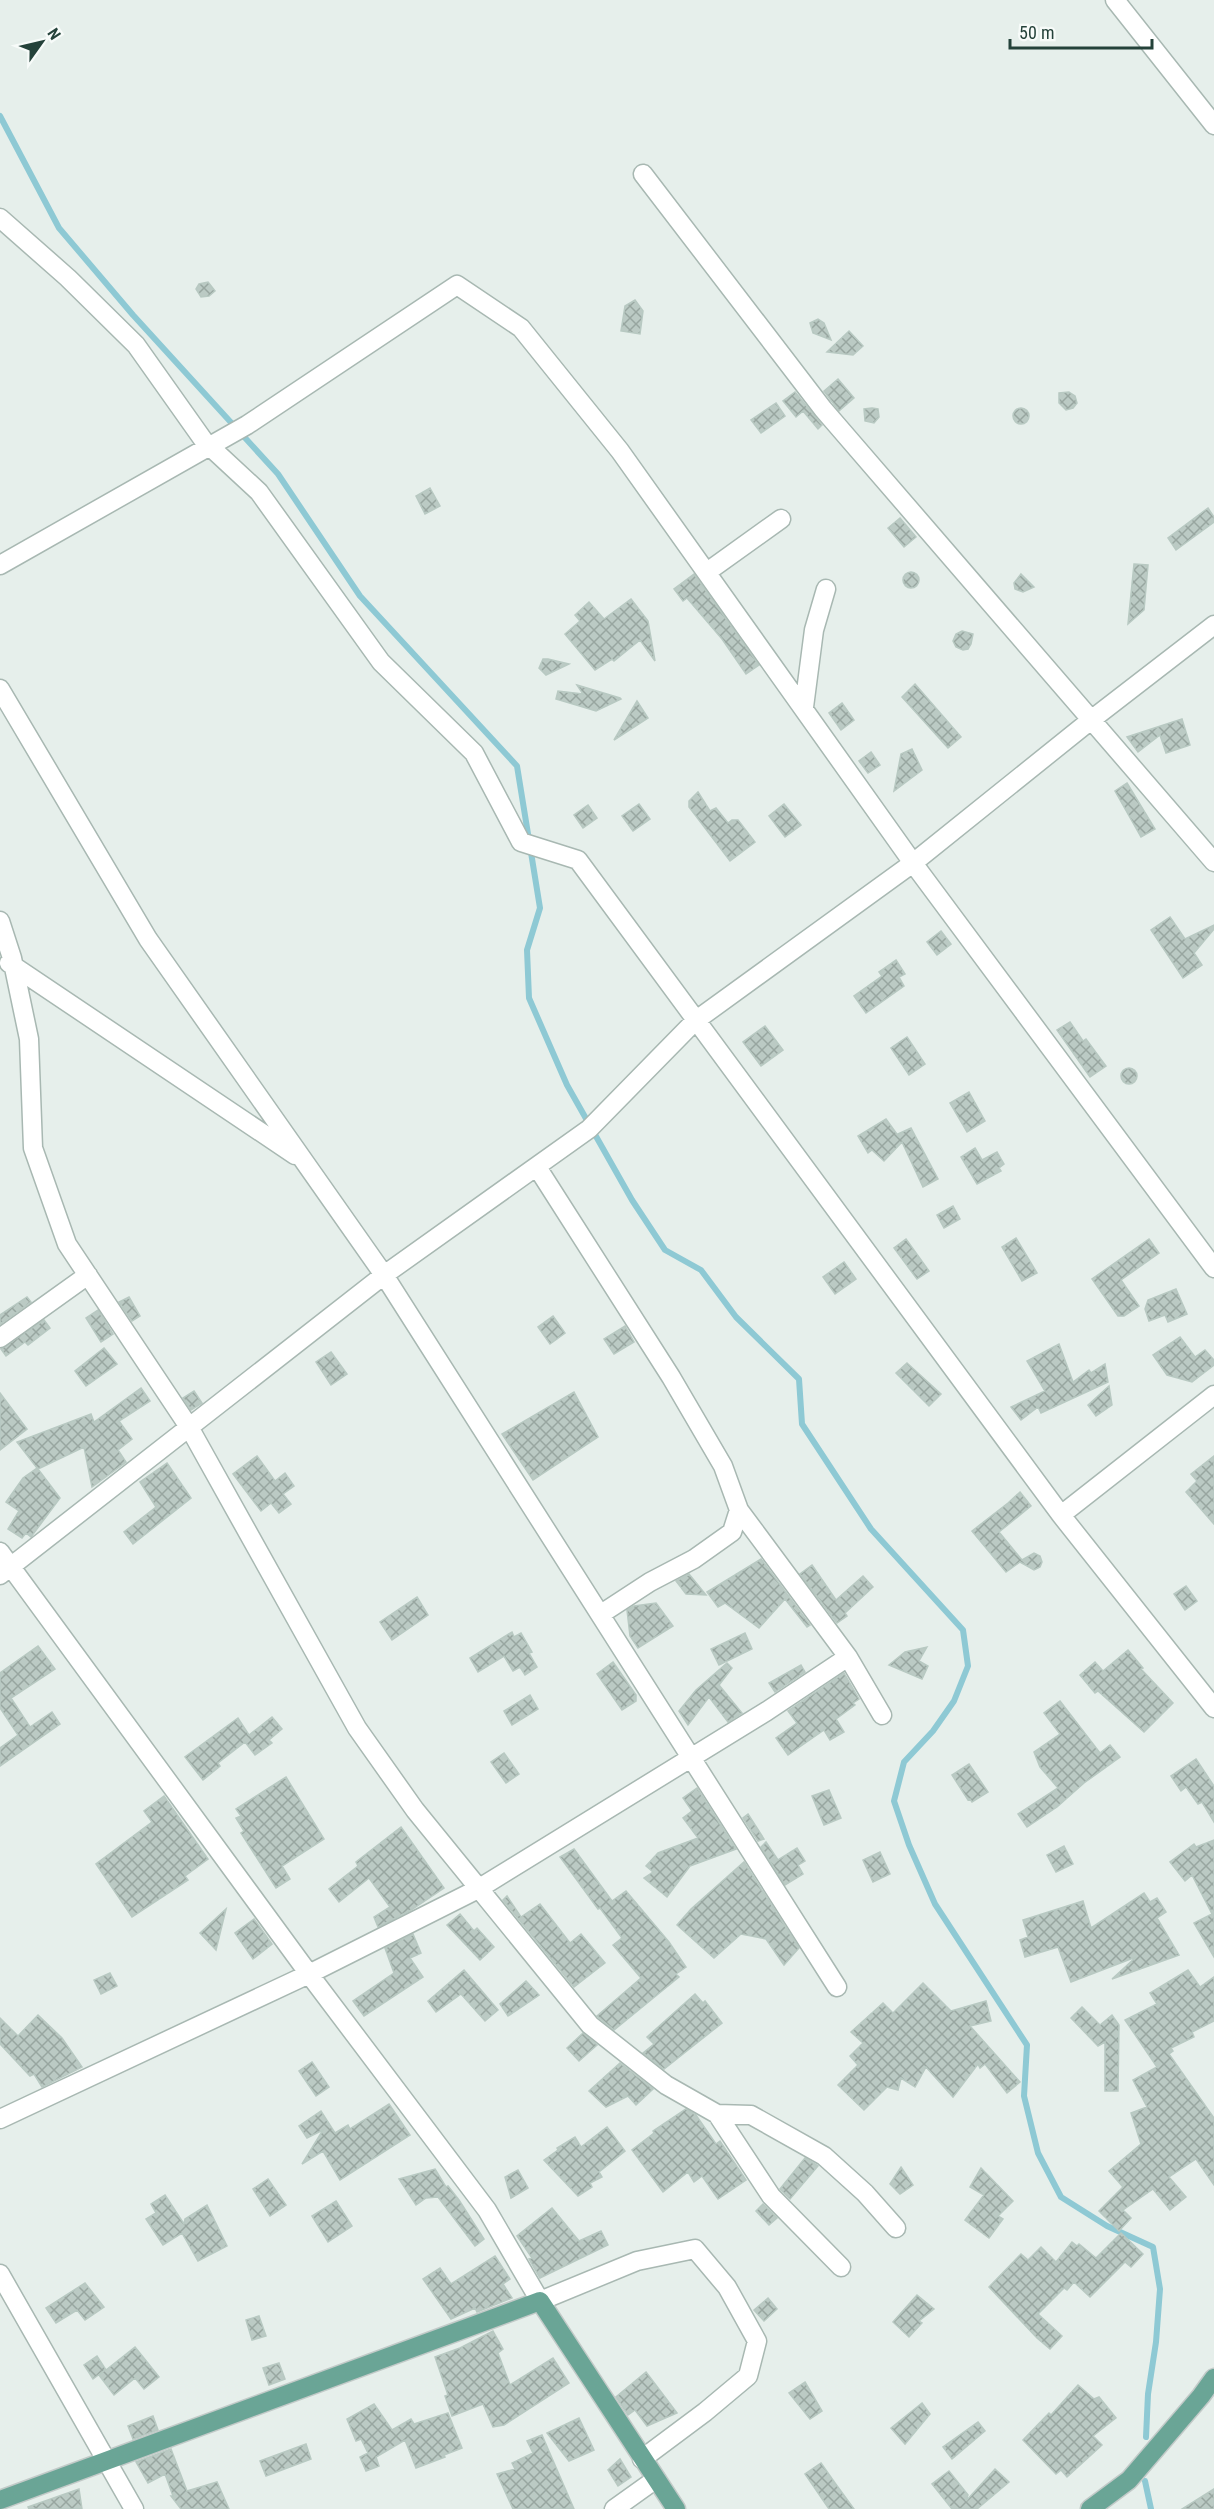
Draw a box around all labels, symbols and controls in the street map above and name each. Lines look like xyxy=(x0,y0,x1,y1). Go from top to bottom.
north arrow xyxy=(12,12,72,72)
scale bar xyxy=(1010,12,1152,50)
text: 50 m xyxy=(1019,22,1054,43)
text: N xyxy=(43,25,65,43)

